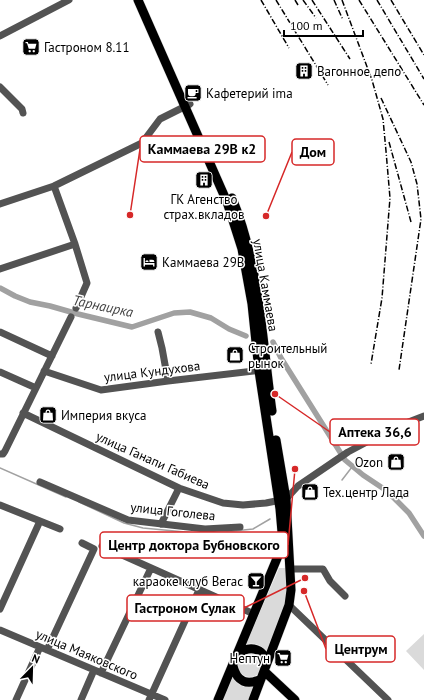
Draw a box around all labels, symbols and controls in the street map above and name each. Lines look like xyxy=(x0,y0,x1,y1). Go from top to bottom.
scale bar xyxy=(284,12,363,38)
text: 100 m xyxy=(290,18,323,33)
supermarket icon: Гастроном 8.11 xyxy=(21,37,41,57)
place label: Гастроном 8.11 xyxy=(44,39,129,56)
building icon: Вагонное депо xyxy=(294,61,314,81)
place label: Вагонное депо xyxy=(317,63,401,80)
cafe icon: Кафетерий ima xyxy=(183,83,203,103)
place label: Кафетерий ima xyxy=(206,85,293,102)
callout: Каммаева 29В к2 xyxy=(140,136,265,162)
callout: Дом xyxy=(292,139,334,165)
text: Каммаева 29В к2 xyxy=(148,140,256,158)
text: Дом xyxy=(300,143,326,161)
building icon: ГК Агенство страх.вкладов xyxy=(194,170,214,190)
place label: ГК Агенство страх.вкладов xyxy=(164,191,244,223)
street label: улица Каммаева xyxy=(249,237,282,333)
hotel icon: Каммаева 29В xyxy=(139,252,159,272)
place label: Каммаева 29В xyxy=(162,254,244,271)
water label: Тарнаирка xyxy=(71,291,135,321)
place label: Строительный рынок xyxy=(248,340,327,372)
shop icon: Строительный рынок xyxy=(225,345,245,365)
street label: улица Кундухова xyxy=(103,357,201,386)
shop icon: Империя вкуса xyxy=(38,405,58,425)
place label: Империя вкуса xyxy=(61,407,147,424)
callout: Аптека 36,6 xyxy=(330,419,419,445)
text: Аптека 36,6 xyxy=(338,423,412,441)
street label: улица Ганапи Габиева xyxy=(93,428,212,493)
shop icon: Ozon xyxy=(386,452,406,472)
place label: Ozon xyxy=(355,454,383,471)
shop icon: Тех.центр Лада xyxy=(300,482,320,502)
place label: Тех.центр Лада xyxy=(323,484,409,501)
street label: улица Гоголева xyxy=(130,499,216,524)
callout: Центр доктора Бубновского xyxy=(100,532,288,558)
text: Центр доктора Бубновского xyxy=(108,536,280,554)
bar icon: караоке клуб Вегас xyxy=(246,571,266,591)
place label: караоке клуб Вегас xyxy=(133,573,243,590)
callout: Гастроном Сулак xyxy=(127,595,244,621)
text: Гастроном Сулак xyxy=(134,599,236,617)
street label: улица Маяковского xyxy=(33,625,141,684)
callout: Центрум xyxy=(326,636,395,662)
text: Центрум xyxy=(334,640,388,658)
north arrow xyxy=(12,648,52,688)
supermarket icon: Нептун xyxy=(273,648,293,668)
place label: Нептун xyxy=(229,650,270,667)
text: N xyxy=(30,651,42,667)

